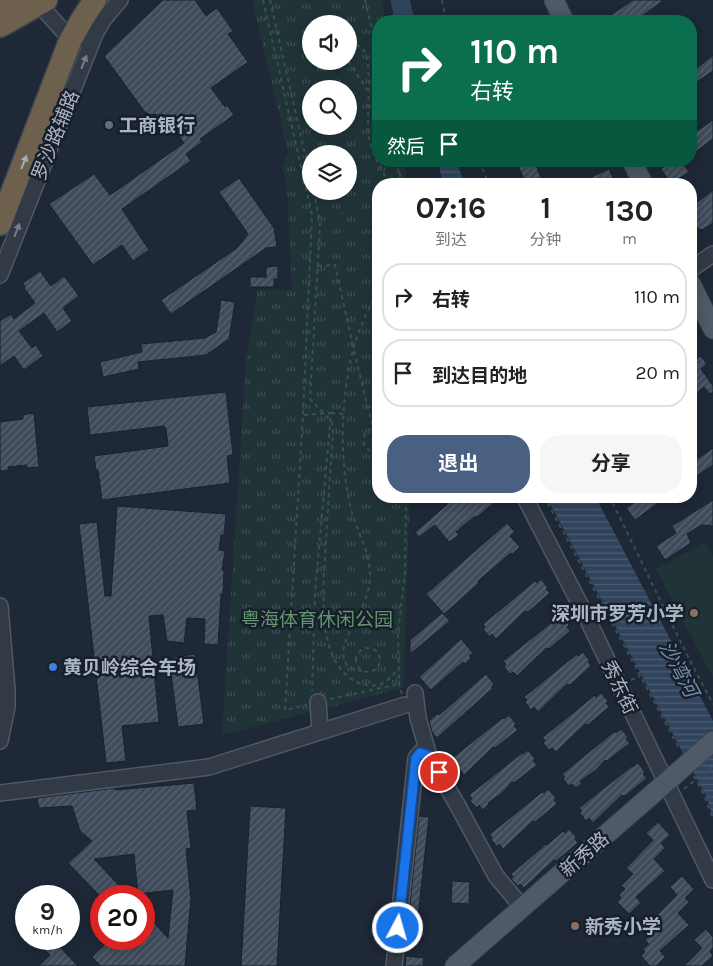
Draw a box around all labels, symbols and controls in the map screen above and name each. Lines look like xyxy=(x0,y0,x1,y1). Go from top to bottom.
map controls xyxy=(302,15,357,200)
button: sound xyxy=(302,15,357,70)
text: 110 m xyxy=(470,31,559,72)
icon: right xyxy=(387,35,452,100)
one-way arrow xyxy=(81,55,88,70)
text: 右转 xyxy=(470,79,514,105)
button: search xyxy=(302,80,357,135)
street label: 罗沙路辅路 xyxy=(28,87,84,184)
place label: 工商银行 xyxy=(119,115,195,137)
marker: 工商银行 xyxy=(103,119,115,131)
icon: arrive xyxy=(435,130,463,158)
text: 然后 xyxy=(387,136,425,158)
button: layers xyxy=(302,145,357,200)
one-way arrow xyxy=(20,154,28,169)
text: 07:16 xyxy=(415,190,486,226)
text: 1 xyxy=(540,190,551,226)
text: 130 xyxy=(605,193,654,229)
one-way arrow xyxy=(14,223,22,237)
text: m xyxy=(622,229,637,248)
text: 到达 xyxy=(435,230,467,249)
text: 分钟 xyxy=(530,230,562,249)
icon: right xyxy=(389,283,417,311)
text: 110 m xyxy=(634,286,680,308)
text: 右转 xyxy=(432,289,470,311)
icon: arrive xyxy=(389,359,417,387)
text: 20 m xyxy=(635,362,680,384)
text: 到达目的地 xyxy=(432,365,527,387)
button: 退出 xyxy=(387,435,530,493)
button: 分享 xyxy=(540,435,682,493)
place label: 深圳市罗芳小学 xyxy=(551,603,684,625)
marker: 深圳市罗芳小学 xyxy=(688,607,700,619)
park label: 粤海体育休闲公园 xyxy=(241,609,393,631)
water label: 沙湾河 xyxy=(654,637,705,705)
place label: 黄贝岭综合车场 xyxy=(63,657,196,679)
street label: 秀东街 xyxy=(597,657,641,718)
marker: 黄贝岭综合车场 xyxy=(47,661,59,673)
pin xyxy=(418,751,460,793)
icon: arrive xyxy=(425,758,453,786)
street label: 新秀路 xyxy=(556,828,613,882)
speed limit sign: 20 xyxy=(90,885,155,950)
text: 9 xyxy=(40,897,55,926)
position arrow xyxy=(371,901,423,953)
place label: 新秀小学 xyxy=(585,916,661,938)
marker: 新秀小学 xyxy=(569,920,581,932)
text: km/h xyxy=(32,923,63,937)

